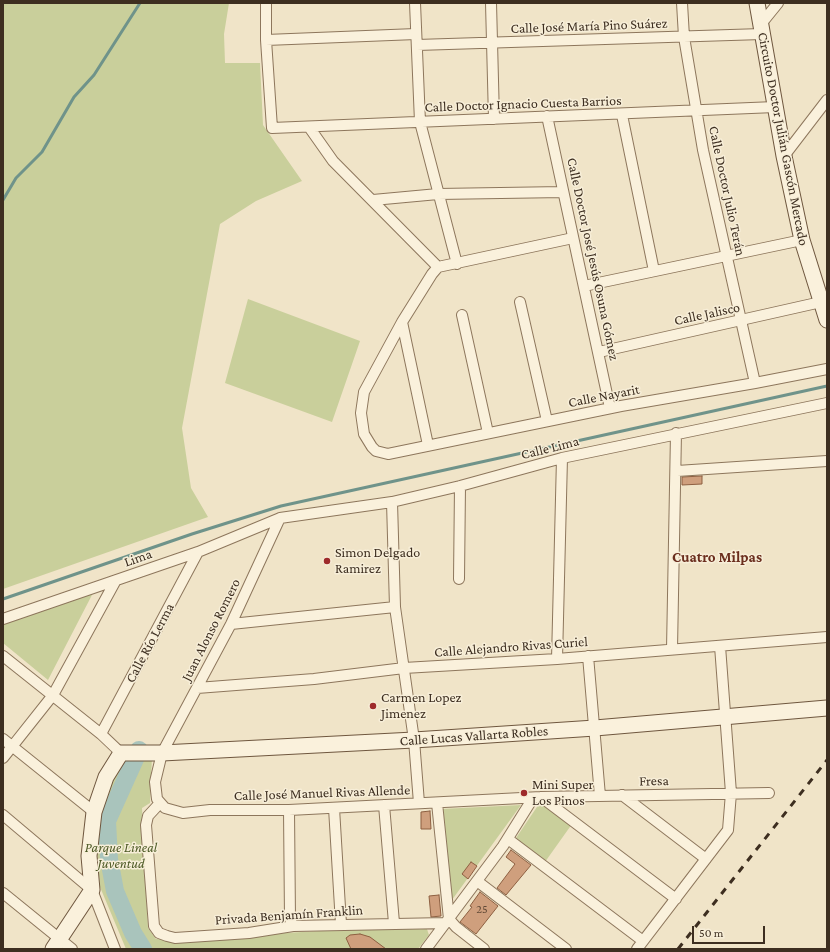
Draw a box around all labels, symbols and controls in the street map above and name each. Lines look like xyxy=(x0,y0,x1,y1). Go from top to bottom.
street label: Calle José María Pino Suárez xyxy=(510,15,668,37)
street label: Circuito Doctor Julián Gascón Mercado xyxy=(754,31,812,247)
street label: Calle Doctor Ignacio Cuesta Barrios xyxy=(424,92,622,116)
street label: Calle Doctor Julio Terán xyxy=(705,124,749,258)
street label: Calle Doctor José Jesús Osuna Gómez xyxy=(563,156,623,362)
street label: Calle Jalisco xyxy=(673,299,741,329)
street label: Calle Nayarit xyxy=(567,381,641,411)
street label: Calle Lima xyxy=(519,433,581,463)
street label: Lima xyxy=(122,545,154,571)
place label: Simon Delgado Ramirez xyxy=(335,545,420,578)
district label: Cuatro Milpas xyxy=(672,548,762,566)
marker: Simon Delgado Ramirez xyxy=(322,556,332,566)
street label: Juan Alonso Romero xyxy=(178,576,244,684)
street label: Calle Río Lerma xyxy=(122,600,178,686)
street label: Calle Alejandro Rivas Curiel xyxy=(434,633,588,661)
place label: Carmen Lopez Jimenez xyxy=(381,690,462,722)
marker: Carmen Lopez Jimenez xyxy=(368,701,378,711)
street label: Calle Lucas Vallarta Robles xyxy=(399,722,549,750)
street label: Fresa xyxy=(639,772,669,790)
place label: Mini Super Los Pinos xyxy=(532,777,594,810)
street label: Calle José Manuel Rivas Allende xyxy=(233,782,411,804)
marker: Mini Super Los Pinos xyxy=(519,788,529,798)
park label: Parque Lineal Juventud xyxy=(85,840,157,872)
street label: Privada Benjamín Franklin xyxy=(214,901,364,929)
house number: 25 xyxy=(476,902,488,916)
scale bar xyxy=(694,918,767,944)
text: 50 m xyxy=(699,926,723,940)

